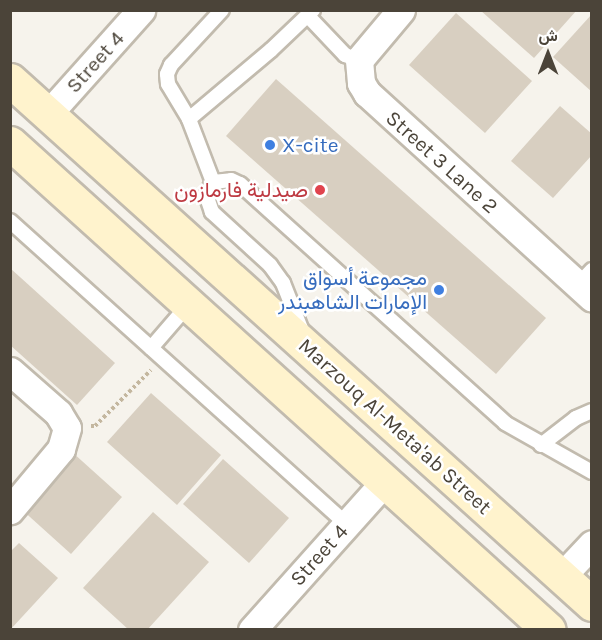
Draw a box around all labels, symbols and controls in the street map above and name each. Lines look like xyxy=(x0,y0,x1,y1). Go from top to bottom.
north arrow xyxy=(518,24,578,84)
street label: Street 4 xyxy=(61,26,129,98)
text: ش xyxy=(538,26,558,45)
street label: Street 3 Lane 2 xyxy=(381,105,503,219)
place label: X-cite xyxy=(282,132,339,158)
marker: X-cite xyxy=(263,138,277,152)
place label: صيدلية فارمازون xyxy=(174,177,308,203)
marker: صيدلية فارمازون xyxy=(313,183,327,197)
place label: مجموعة أسواق الإمارات الشاهبندر xyxy=(278,265,427,315)
marker: مجموعة أسواق الإمارات الشاهبندر xyxy=(432,283,446,297)
street label: Marzouq Al-Meta'ab Street xyxy=(293,333,497,519)
street label: Street 4 xyxy=(285,519,353,591)

